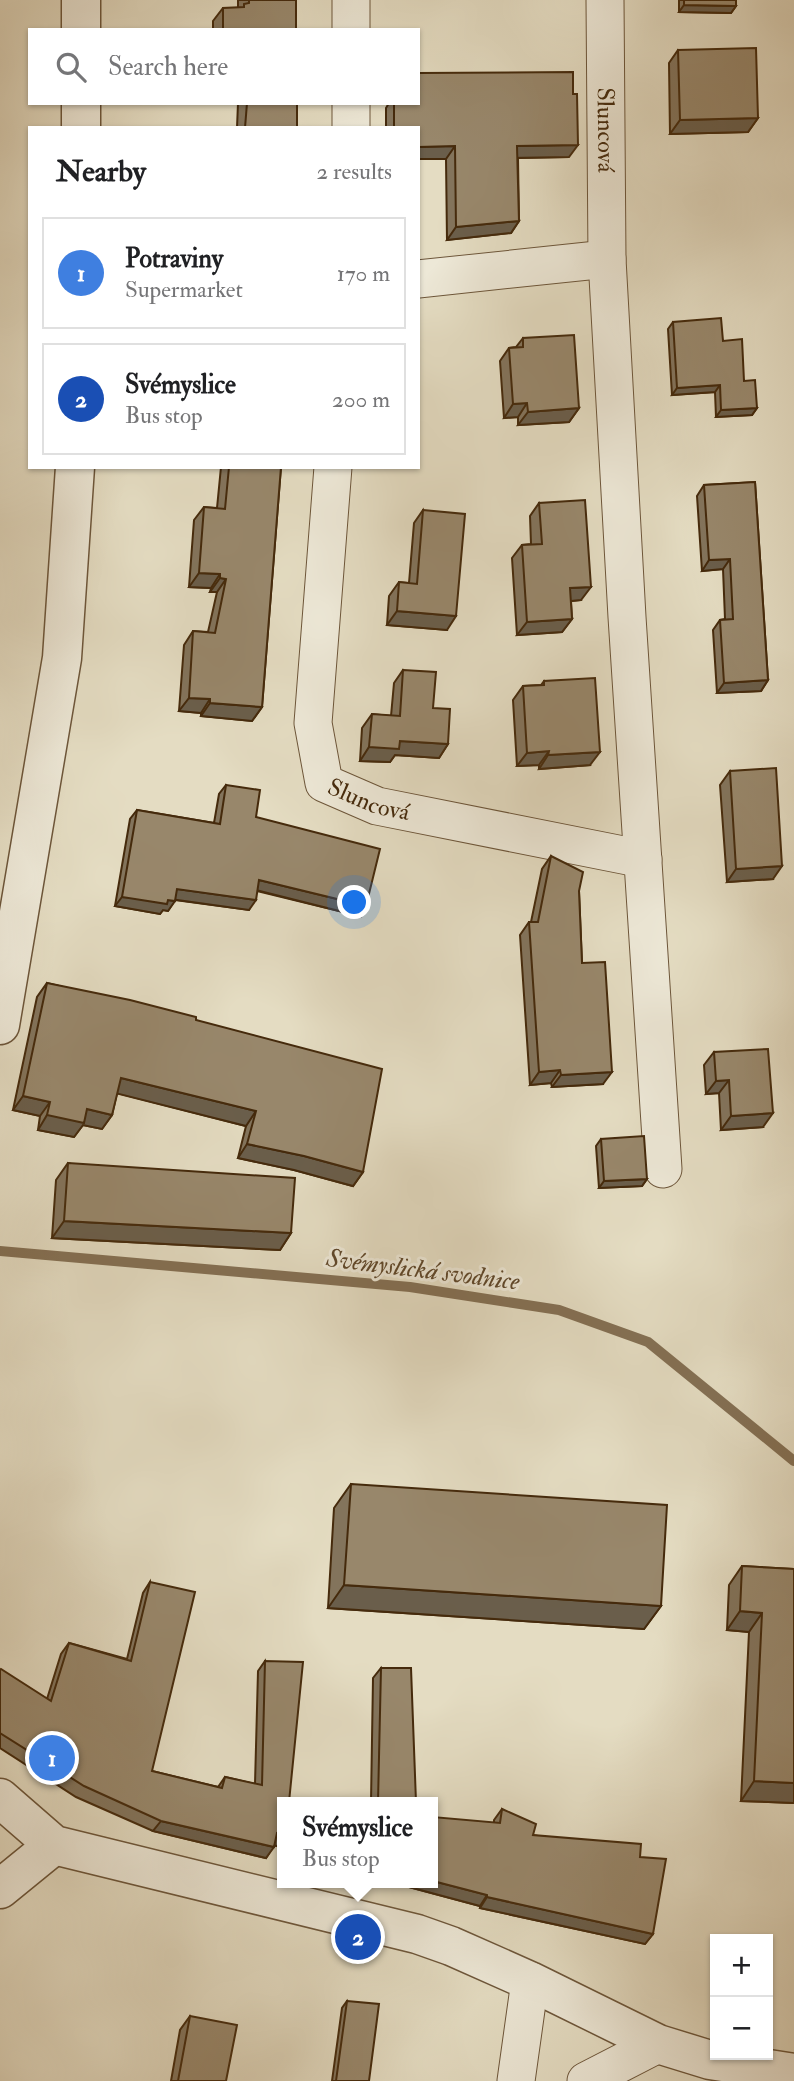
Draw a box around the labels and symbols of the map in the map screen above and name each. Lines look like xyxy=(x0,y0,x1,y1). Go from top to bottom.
street label: Sluncová xyxy=(590,87,621,174)
street label: Sluncová xyxy=(323,771,413,828)
your location xyxy=(337,885,371,919)
water label: Svémyslická svodnice xyxy=(324,1242,522,1298)
pin: 1 xyxy=(29,1732,75,1784)
pin: 2 xyxy=(335,1911,381,1963)

